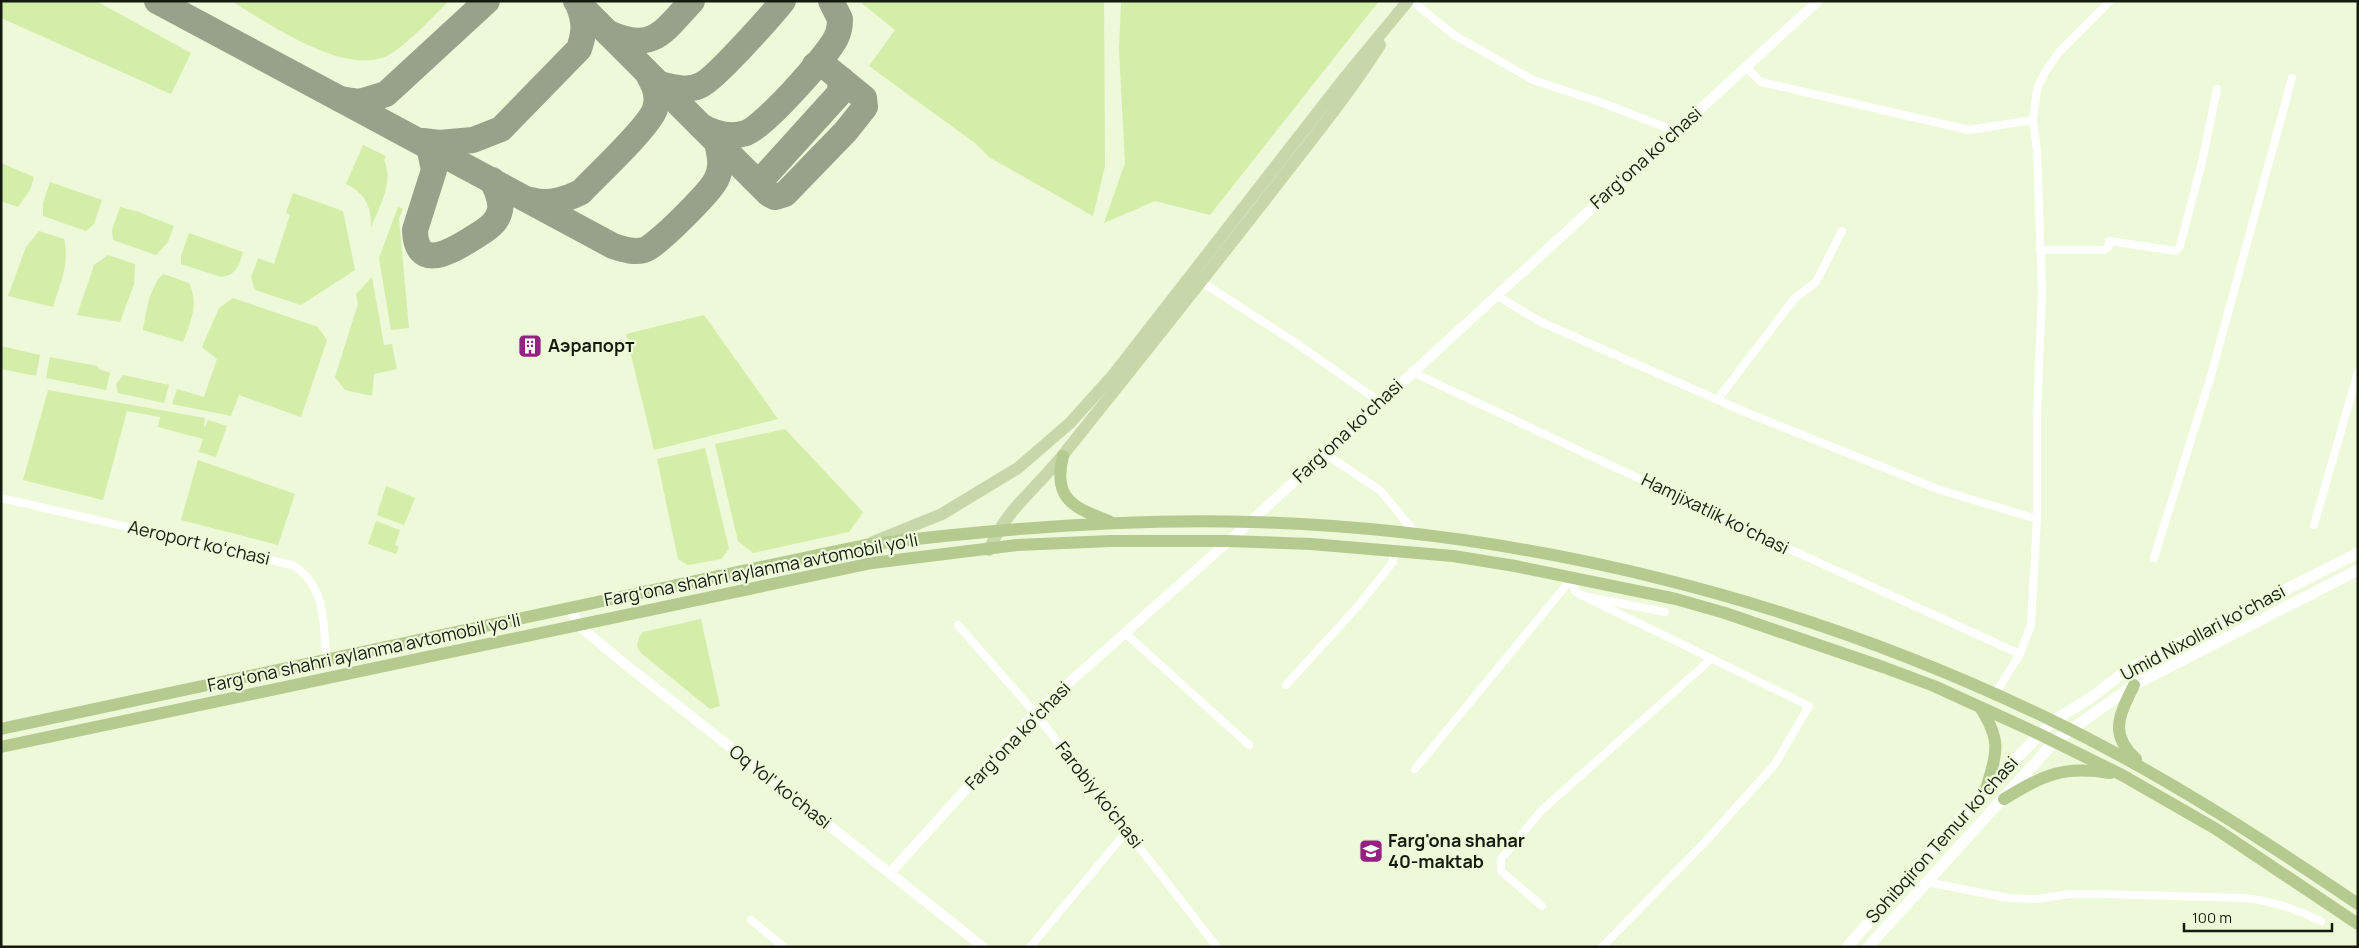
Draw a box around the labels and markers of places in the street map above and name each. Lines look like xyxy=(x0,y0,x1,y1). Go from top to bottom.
building icon: Аэрапорт xyxy=(517,333,543,359)
place label: Аэрапорт xyxy=(548,333,635,357)
place label: Farg'ona shahar 40-maktab xyxy=(1388,828,1525,873)
school or university icon: Farg'ona shahar 40-maktab xyxy=(1358,838,1384,864)

